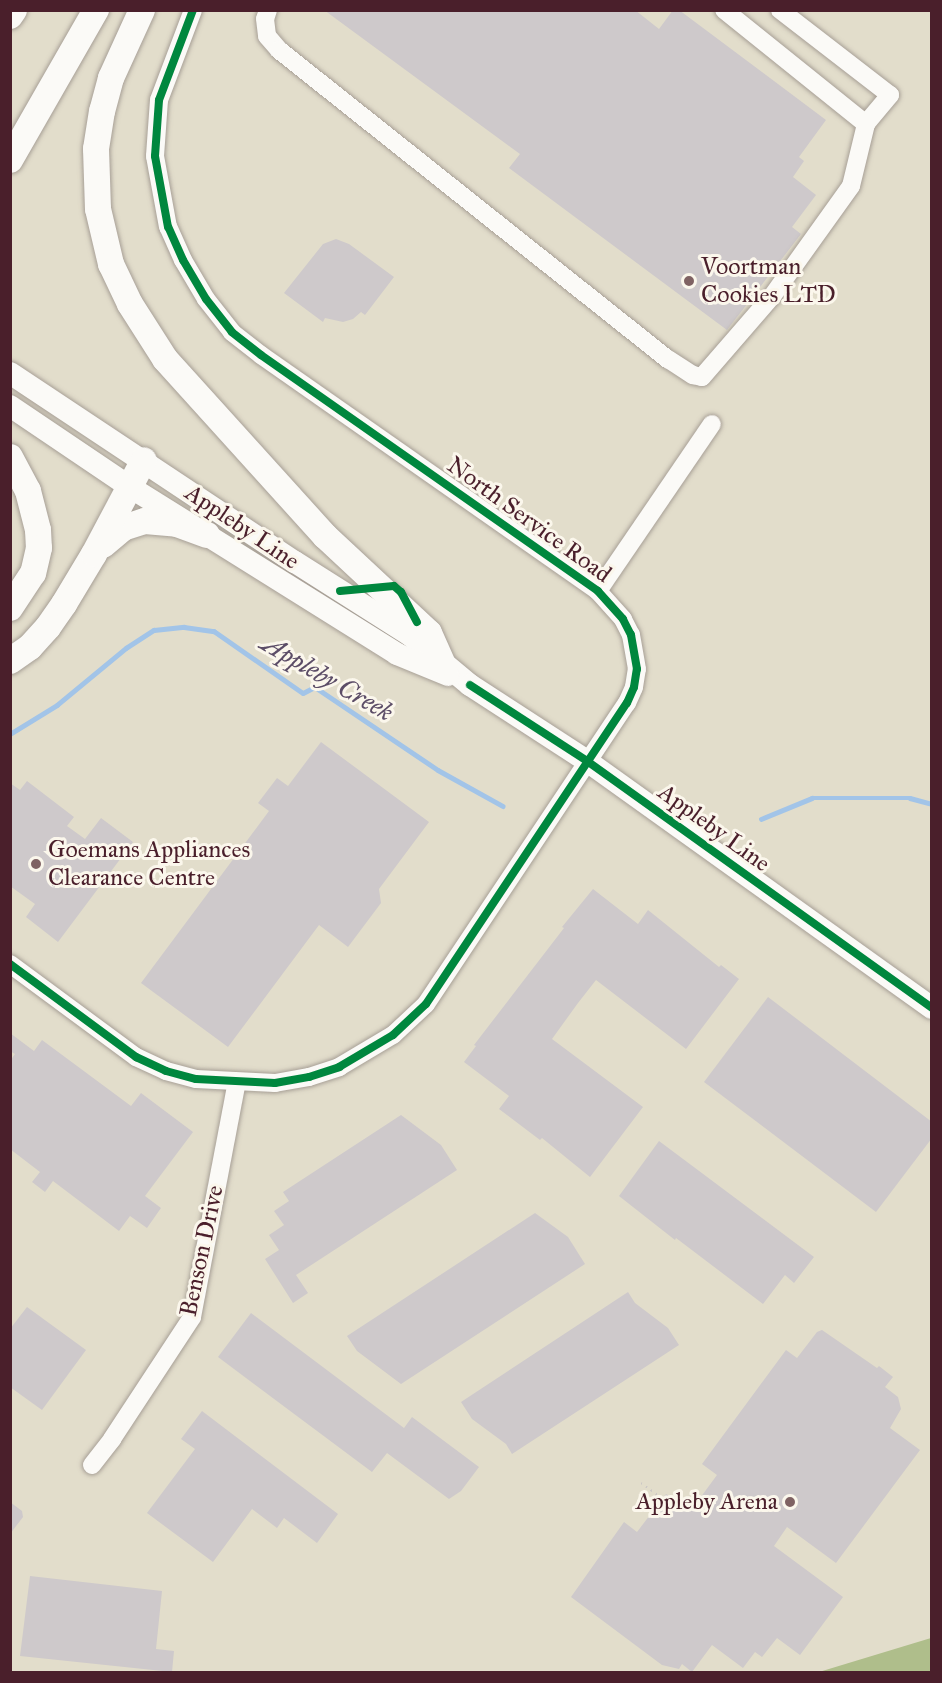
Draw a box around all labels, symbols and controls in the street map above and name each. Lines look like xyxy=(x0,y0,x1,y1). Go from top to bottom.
place label: Voortman Cookies LTD xyxy=(701,253,836,309)
marker: Voortman Cookies LTD xyxy=(682,274,696,288)
street label: North Service Road xyxy=(441,451,617,589)
street label: Appleby Line xyxy=(179,478,305,576)
water label: Appleby Creek xyxy=(255,628,399,728)
street label: Appleby Line xyxy=(652,778,776,878)
place label: Goemans Appliances Clearance Centre xyxy=(48,836,250,892)
marker: Goemans Appliances Clearance Centre xyxy=(29,857,43,871)
street label: Benson Drive xyxy=(174,1183,230,1319)
place label: Appleby Arena xyxy=(636,1488,778,1516)
marker: Appleby Arena xyxy=(783,1495,797,1509)

